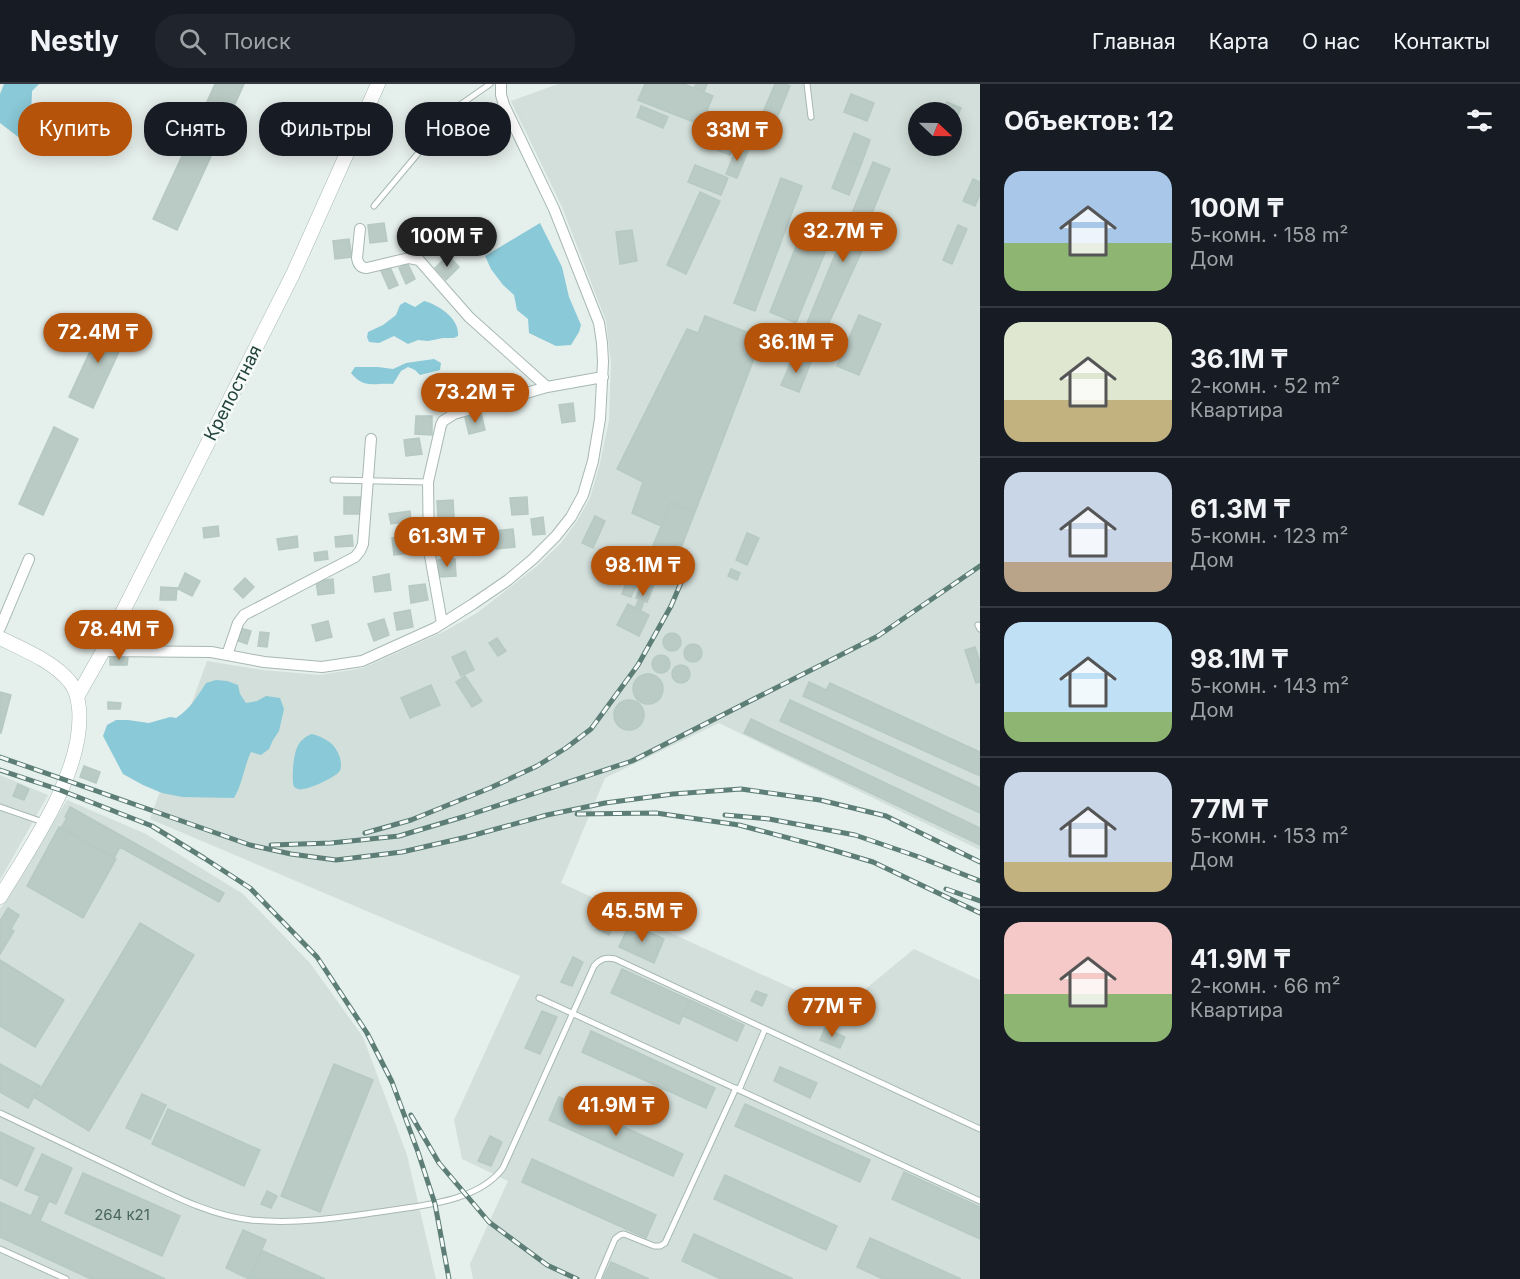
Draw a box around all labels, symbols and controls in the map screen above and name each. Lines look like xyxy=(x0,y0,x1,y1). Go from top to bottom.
search box xyxy=(155,14,575,68)
text: Nestly xyxy=(30,24,119,58)
icon: search xyxy=(176,25,209,58)
text: Поиск xyxy=(224,28,291,54)
text: Главная xyxy=(1092,29,1176,54)
text: Карта xyxy=(1209,29,1269,54)
text: О нас xyxy=(1302,29,1360,54)
text: Контакты xyxy=(1393,29,1490,54)
chip: Купить xyxy=(18,102,132,156)
chip: Снять xyxy=(144,102,247,156)
chip: Фильтры xyxy=(259,102,393,156)
chip: Новое xyxy=(405,102,511,156)
north arrow xyxy=(908,102,962,156)
map controls xyxy=(908,102,962,156)
icon: filters xyxy=(1463,104,1496,137)
text: Объектов: 12 xyxy=(1004,105,1174,136)
pin: 33M ₸ xyxy=(695,111,779,162)
text: 33M ₸ xyxy=(706,118,768,142)
text: 100M ₸ xyxy=(1190,192,1284,223)
icon: home xyxy=(1052,195,1124,267)
pin: 32.7M ₸ xyxy=(788,212,898,263)
pin: 100M ₸ xyxy=(398,217,496,268)
text: 32.7M ₸ xyxy=(803,219,883,243)
text: 5-комн. · 158 m² xyxy=(1190,223,1348,247)
text: 100M ₸ xyxy=(411,224,483,248)
text: Дом xyxy=(1190,247,1234,271)
pin: 72.4M ₸ xyxy=(43,313,153,364)
text: 72.4M ₸ xyxy=(57,320,139,344)
pin: 36.1M ₸ xyxy=(741,323,851,374)
text: 36.1M ₸ xyxy=(758,330,834,354)
street label: Крепостная xyxy=(199,341,266,444)
text: 36.1M ₸ xyxy=(1190,343,1288,374)
icon: home xyxy=(1052,346,1124,418)
pin: 73.2M ₸ xyxy=(420,373,530,424)
text: 2-комн. · 52 m² xyxy=(1190,374,1340,398)
text: 73.2M ₸ xyxy=(435,380,515,404)
text: Квартира xyxy=(1190,398,1283,422)
text: 61.3M ₸ xyxy=(1190,493,1291,524)
icon: home xyxy=(1052,496,1124,568)
pin: 61.3M ₸ xyxy=(392,517,502,568)
text: 61.3M ₸ xyxy=(408,524,486,548)
text: 5-комн. · 123 m² xyxy=(1190,524,1348,548)
pin: 98.1M ₸ xyxy=(588,546,698,597)
text: Дом xyxy=(1190,548,1234,572)
text: 98.1M ₸ xyxy=(605,553,681,577)
pin: 78.4M ₸ xyxy=(64,610,174,661)
text: 78.4M ₸ xyxy=(79,617,159,641)
text: 98.1M ₸ xyxy=(1190,643,1289,674)
icon: home xyxy=(1052,646,1124,718)
text: 5-комн. · 143 m² xyxy=(1190,674,1349,698)
text: Дом xyxy=(1190,698,1234,722)
text: 77M ₸ xyxy=(1190,793,1269,824)
icon: home xyxy=(1052,796,1124,868)
text: 5-комн. · 153 m² xyxy=(1190,824,1348,848)
text: Дом xyxy=(1190,848,1234,872)
pin: 45.5M ₸ xyxy=(587,892,697,943)
text: 45.5M ₸ xyxy=(601,899,683,923)
text: 41.9M ₸ xyxy=(1190,943,1291,974)
icon: home xyxy=(1052,946,1124,1018)
text: 2-комн. · 66 m² xyxy=(1190,974,1341,998)
pin: 77M ₸ xyxy=(790,987,874,1038)
text: 77M ₸ xyxy=(802,994,862,1018)
text: Квартира xyxy=(1190,998,1283,1022)
pin: 41.9M ₸ xyxy=(561,1086,671,1137)
text: 41.9M ₸ xyxy=(577,1093,655,1117)
house number: 264 к21 xyxy=(94,1205,150,1224)

